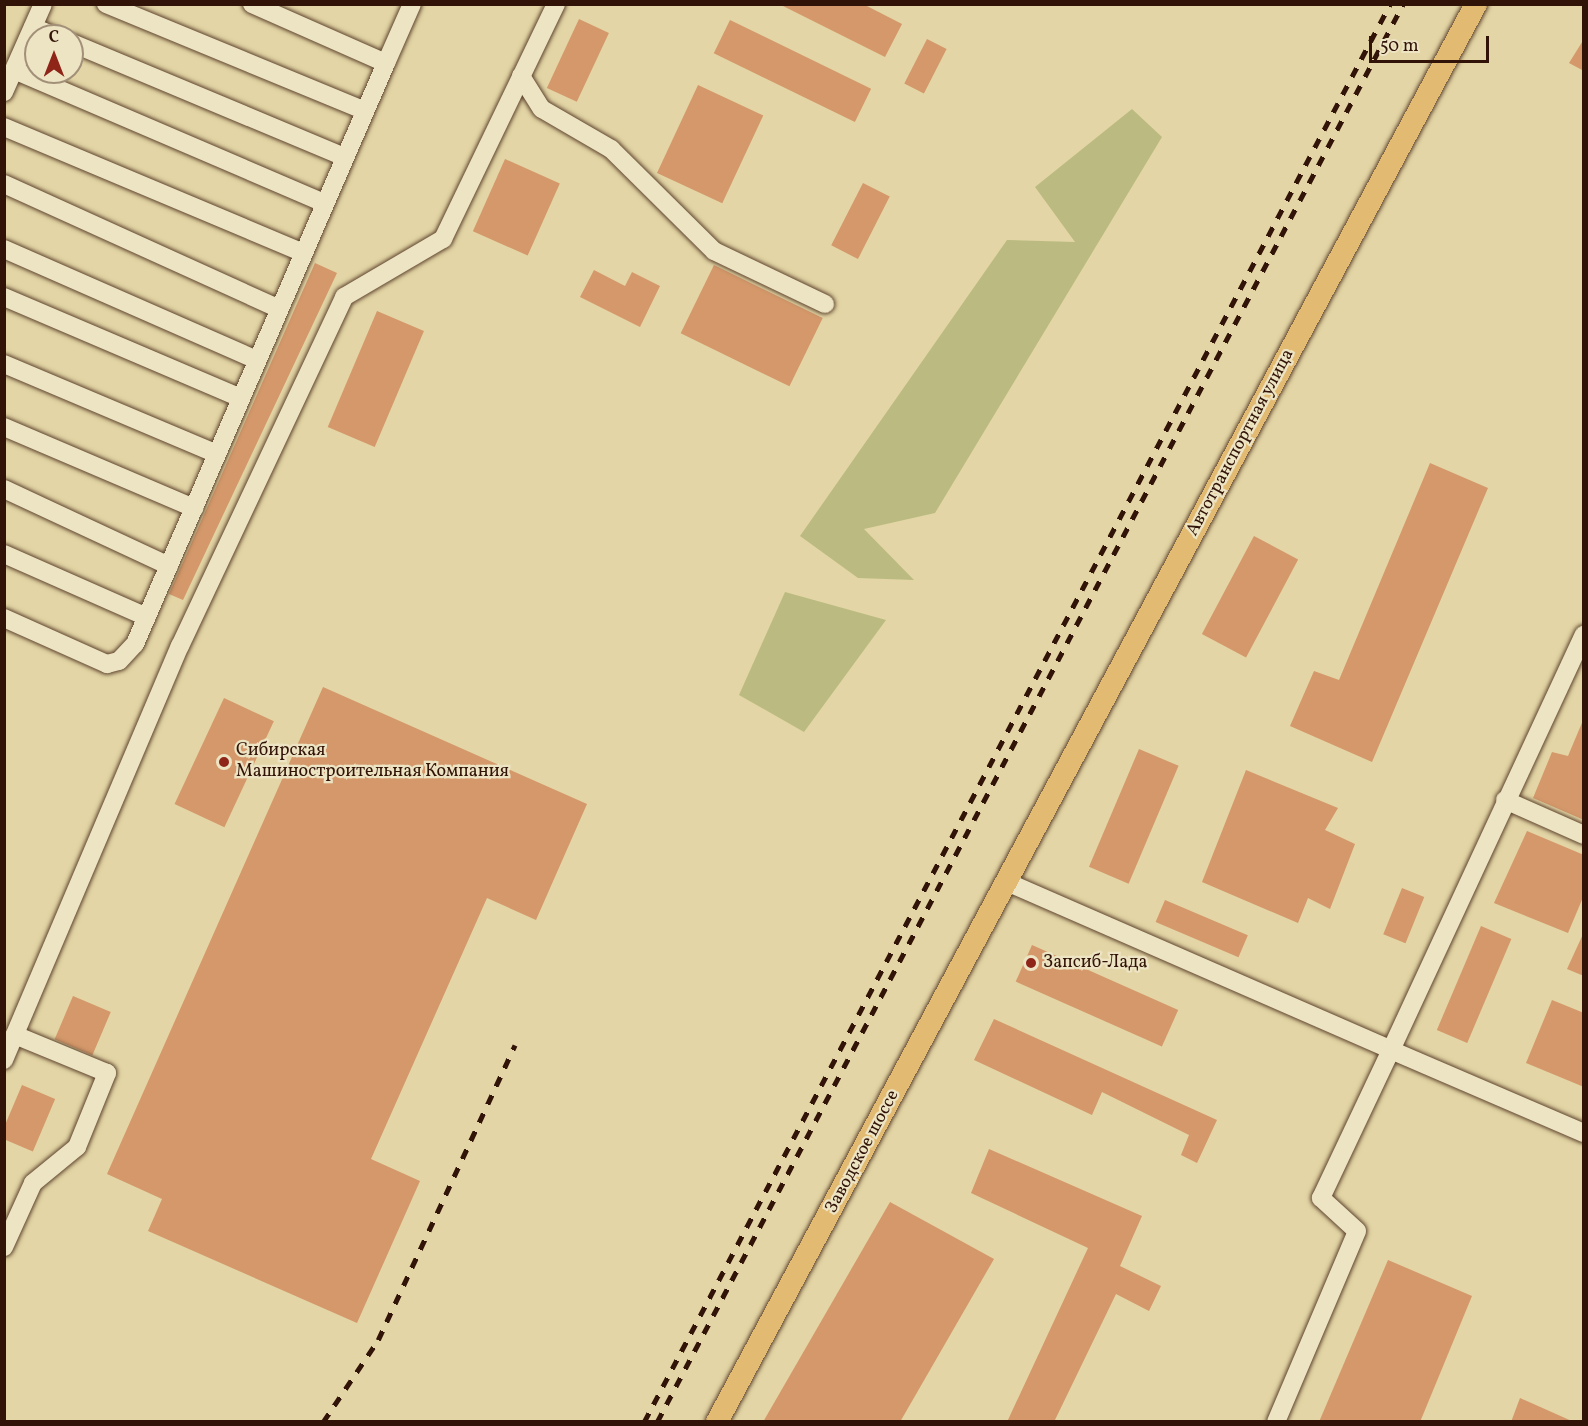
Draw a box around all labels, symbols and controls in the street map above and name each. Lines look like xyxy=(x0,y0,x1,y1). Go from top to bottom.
north arrow xyxy=(24,24,84,84)
scale bar xyxy=(1372,24,1492,62)
text: С xyxy=(49,27,59,49)
text: 50 m xyxy=(1380,34,1419,59)
street label: Автотранспортная улица xyxy=(1182,346,1300,540)
place label: Сибирская Машиностроительная Компания xyxy=(236,741,509,783)
marker: Сибирская Машиностроительная Компания xyxy=(217,755,231,769)
place label: Запсиб-Лада xyxy=(1043,952,1147,974)
marker: Запсиб-Лада xyxy=(1024,956,1038,970)
street label: Заводское шоссе xyxy=(821,1087,905,1217)

